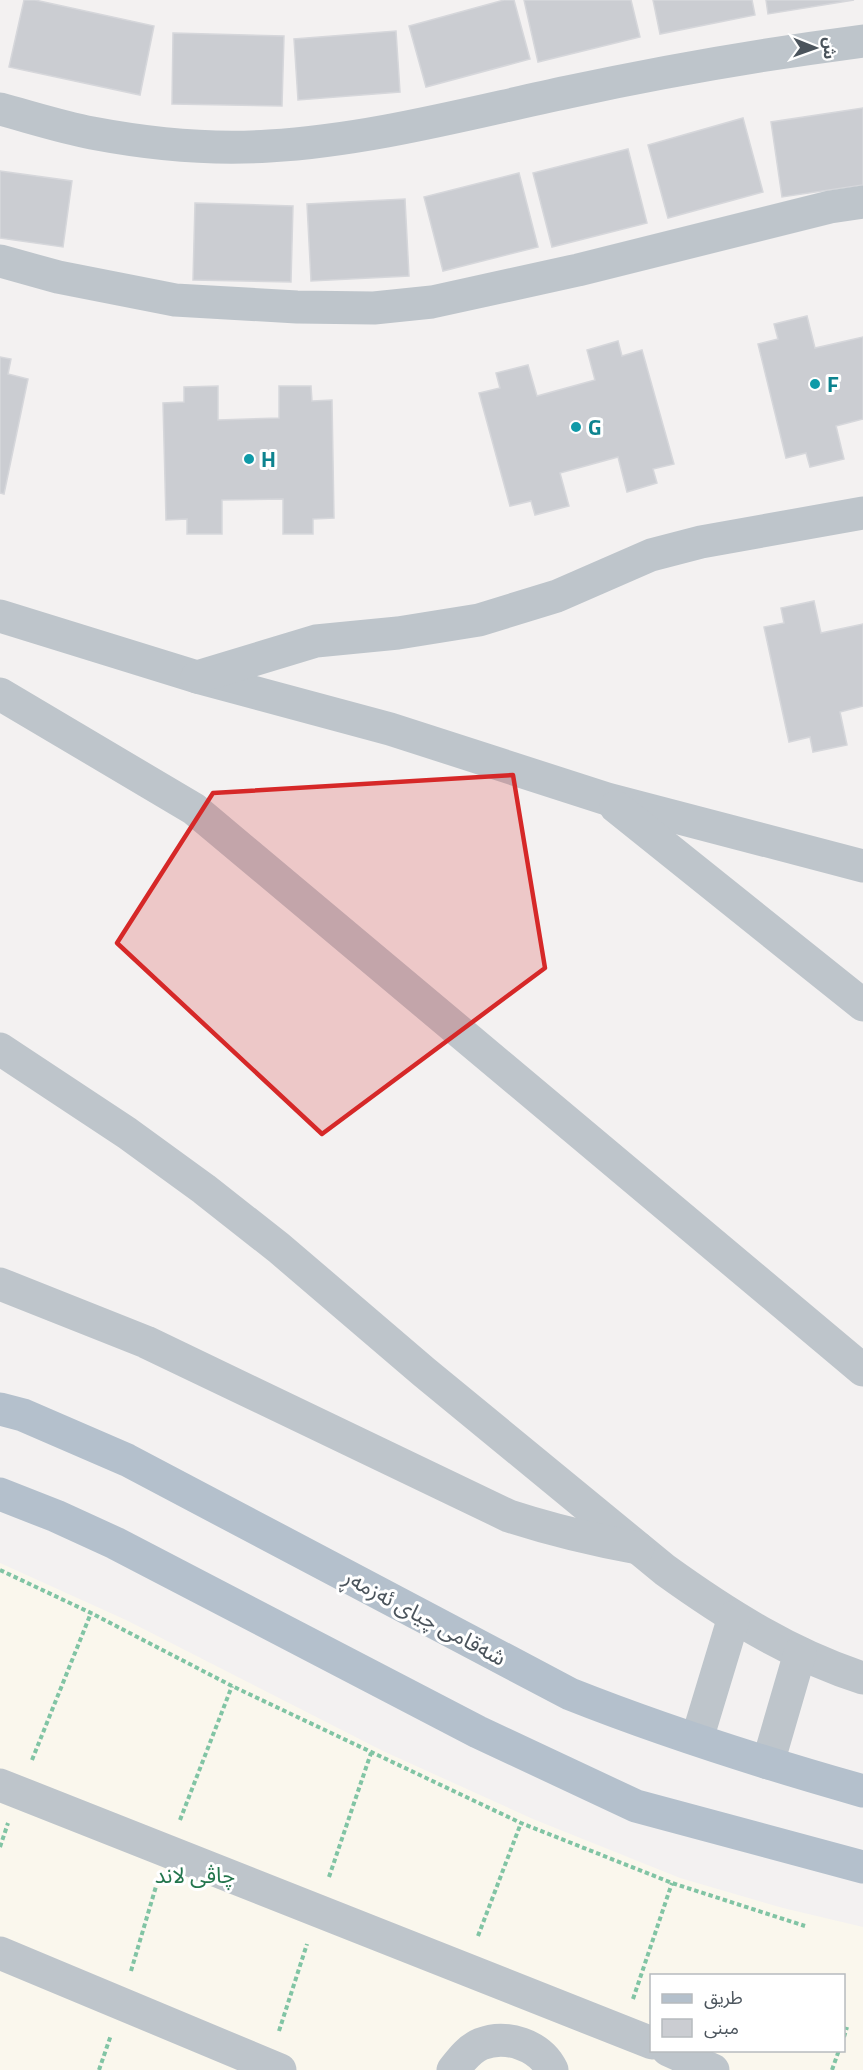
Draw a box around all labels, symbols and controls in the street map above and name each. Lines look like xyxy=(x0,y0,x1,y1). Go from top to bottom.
north arrow xyxy=(785,18,845,78)
text: ش xyxy=(818,37,842,60)
place label: F xyxy=(827,367,839,401)
marker: F xyxy=(808,377,822,391)
place label: G xyxy=(588,410,601,444)
marker: G xyxy=(569,420,583,434)
place label: H xyxy=(261,442,276,476)
marker: H xyxy=(242,452,256,466)
street label: شەقامی چیای ئەزمەڕ xyxy=(336,1559,512,1676)
park label: چاڤی لاند xyxy=(155,1858,235,1892)
legend xyxy=(650,1974,845,2052)
text: طريق xyxy=(704,1984,743,2011)
text: مبنى xyxy=(704,2014,739,2041)

